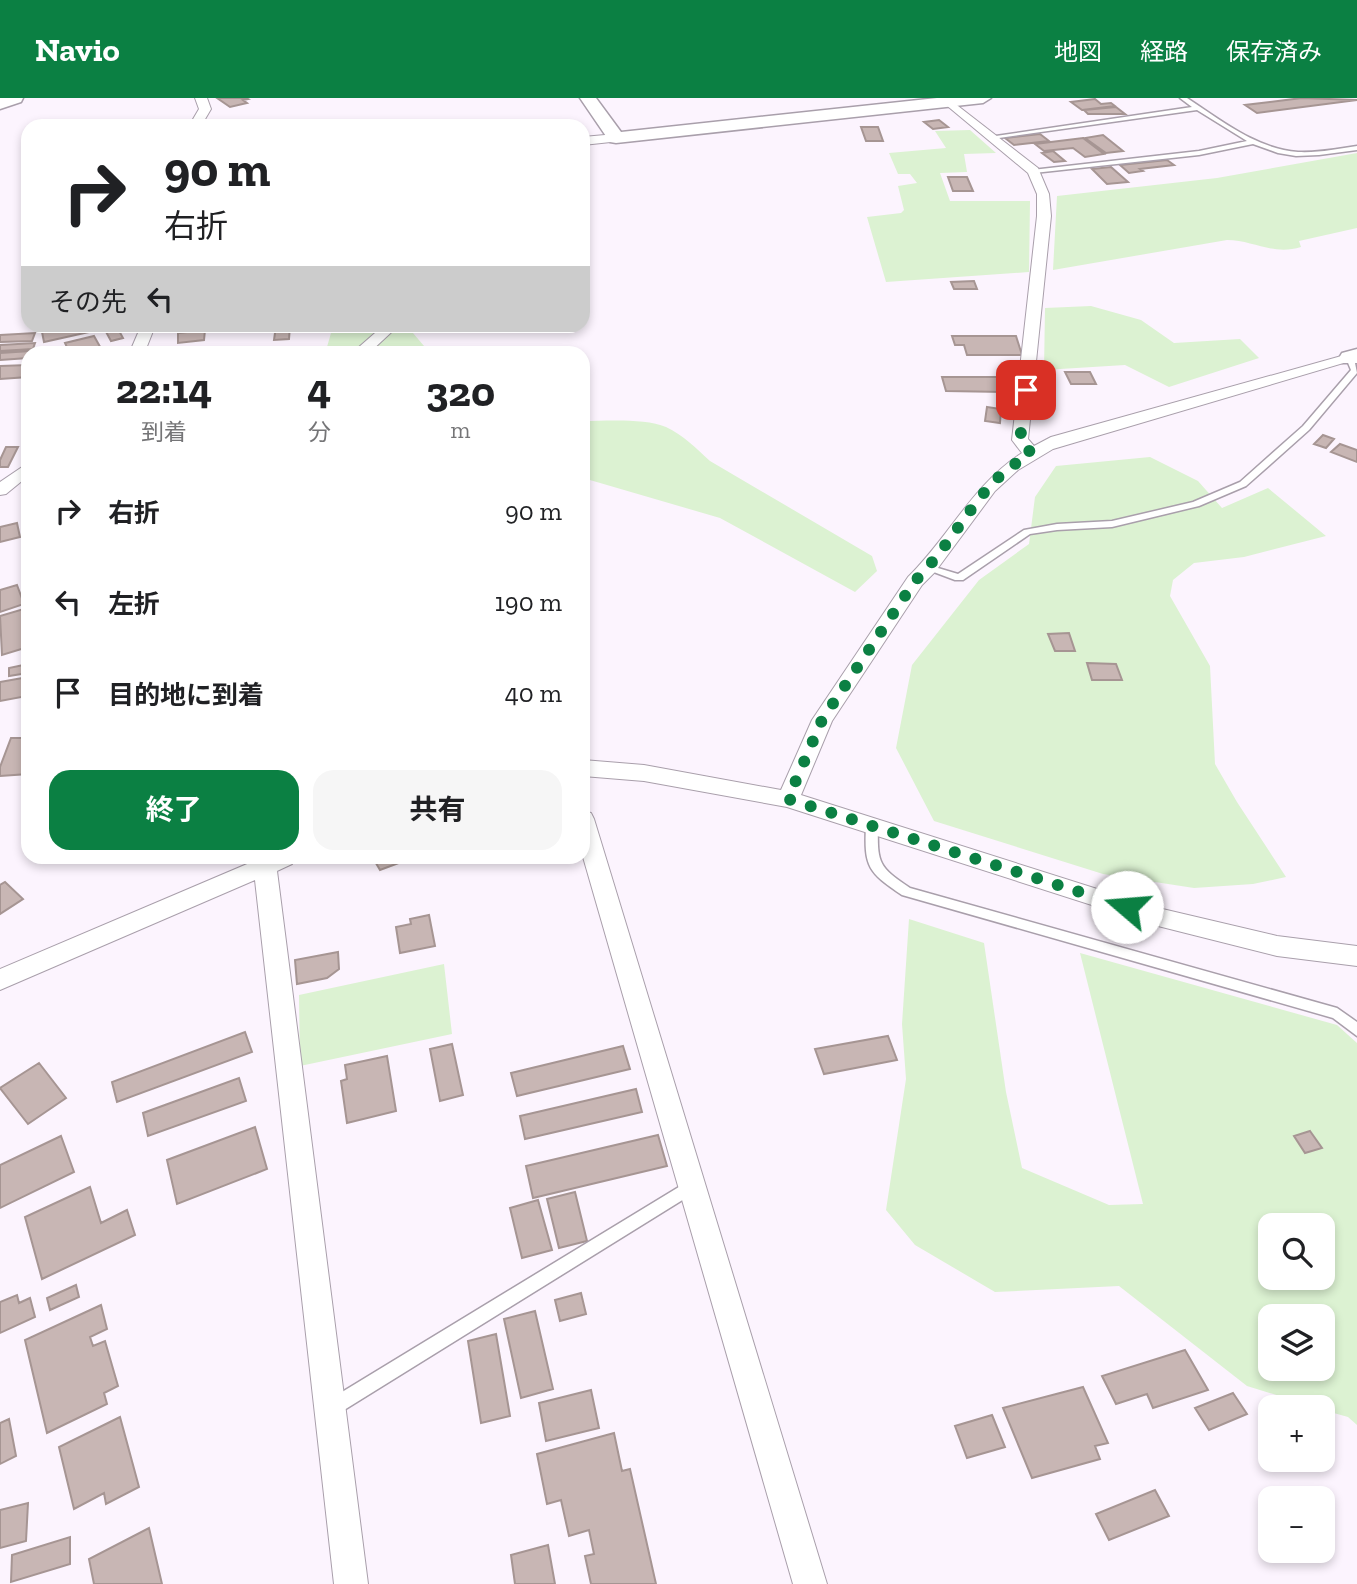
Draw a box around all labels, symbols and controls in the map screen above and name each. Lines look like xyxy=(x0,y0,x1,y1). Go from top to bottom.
text: Navio xyxy=(35,30,120,69)
text: 地図 xyxy=(1054,37,1102,66)
text: 経路 xyxy=(1140,37,1188,66)
text: 保存済み xyxy=(1226,37,1322,66)
text: 90 m xyxy=(164,140,271,199)
icon: right xyxy=(49,147,140,238)
text: 右折 xyxy=(164,207,228,245)
icon: left xyxy=(141,280,179,318)
text: その先 xyxy=(49,286,127,318)
pin xyxy=(996,360,1056,420)
text: 22:14 xyxy=(116,363,212,414)
text: 4 xyxy=(307,363,331,414)
text: 320 xyxy=(426,366,495,417)
icon: arrive xyxy=(1007,371,1045,409)
text: m xyxy=(451,416,470,444)
text: 到着 xyxy=(141,418,187,446)
text: 分 xyxy=(308,418,331,446)
icon: right xyxy=(49,492,87,530)
text: 90 m xyxy=(505,495,562,527)
text: 右折 xyxy=(108,497,160,529)
icon: left xyxy=(49,583,87,621)
text: 190 m xyxy=(495,586,562,618)
text: 左折 xyxy=(108,588,160,620)
icon: arrive xyxy=(49,674,87,712)
text: 40 m xyxy=(505,677,562,709)
text: 目的地に到着 xyxy=(108,679,264,711)
button: 終了 xyxy=(49,770,299,850)
button: 共有 xyxy=(313,770,562,850)
position arrow xyxy=(1090,870,1164,944)
map controls xyxy=(1258,1213,1335,1563)
button: search xyxy=(1258,1213,1335,1290)
button: layers xyxy=(1258,1304,1335,1381)
button: + xyxy=(1258,1395,1335,1472)
button: − xyxy=(1258,1486,1335,1563)

